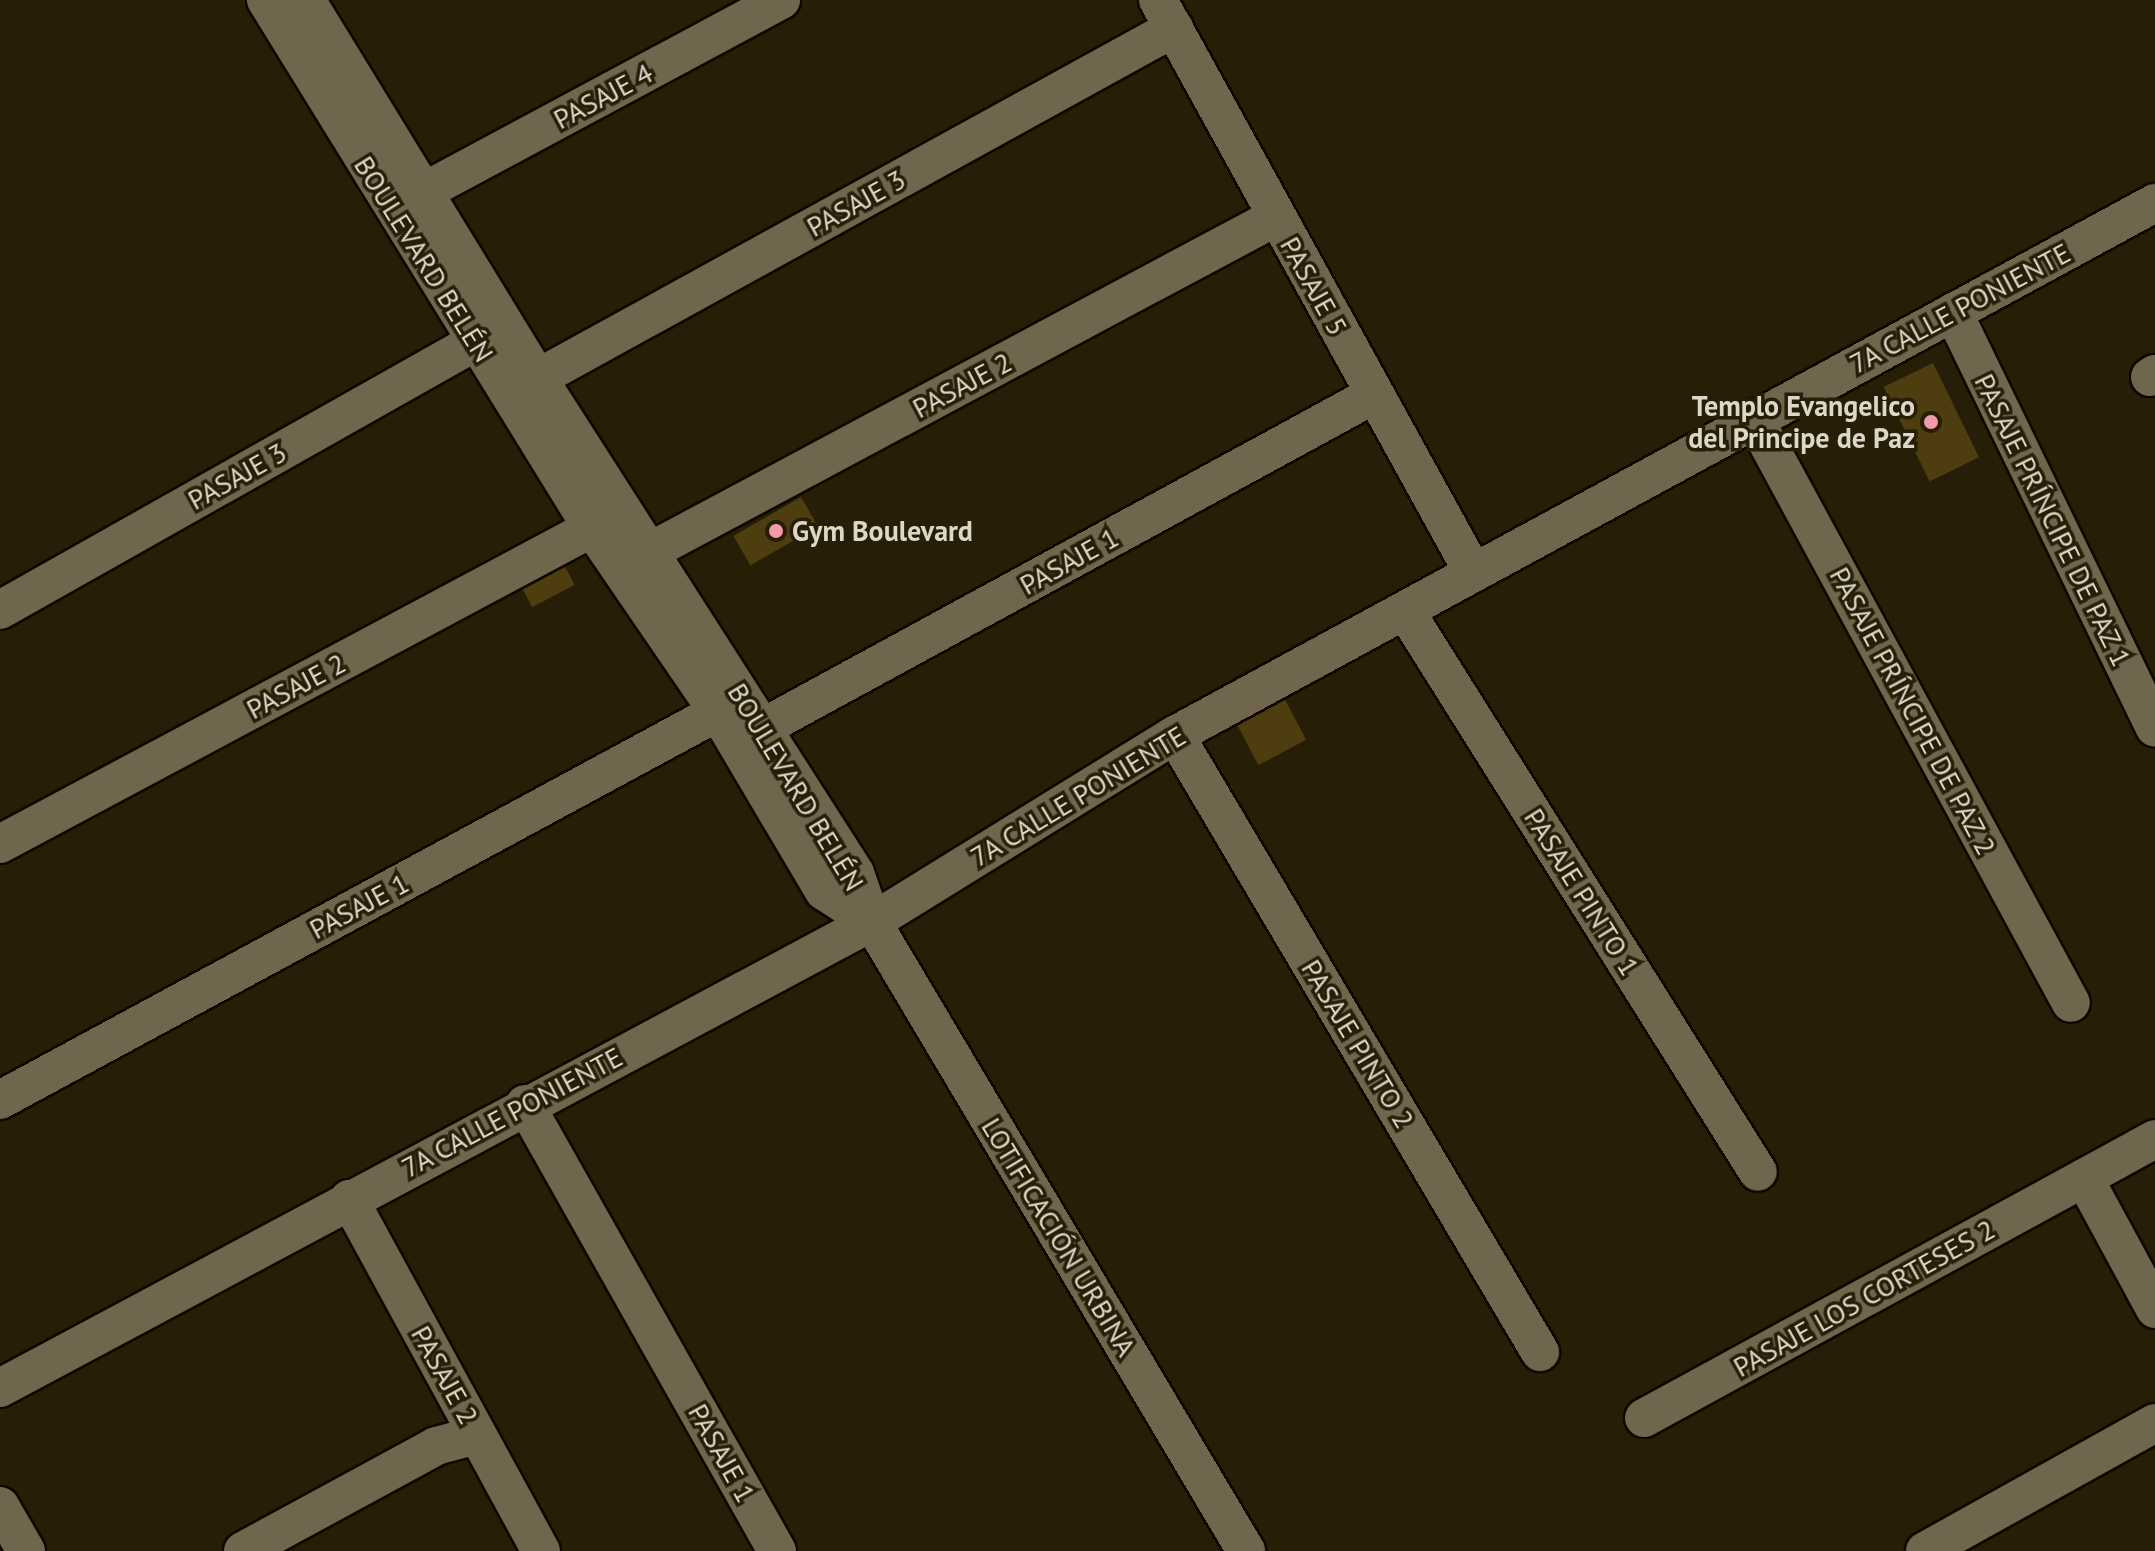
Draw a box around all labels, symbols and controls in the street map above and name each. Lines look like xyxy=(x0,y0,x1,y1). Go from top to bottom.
street label: PASAJE 4 xyxy=(548,56,658,136)
street label: BOULEVARD BELÉN xyxy=(347,150,501,368)
street label: PASAJE 3 xyxy=(801,162,911,244)
street label: PASAJE 5 xyxy=(1273,231,1355,341)
street label: 7A CALLE PONIENTE xyxy=(1843,235,2077,381)
street label: PASAJE 2 xyxy=(907,345,1017,425)
street label: PASAJE PRÍNCIPE DE PAZ 1 xyxy=(1967,368,2139,672)
place label: Templo Evangelico del Principe de Paz xyxy=(1688,389,1915,455)
marker: Templo Evangelico del Principe de Paz xyxy=(1922,413,1940,431)
street label: PASAJE 3 xyxy=(182,435,292,517)
place label: Gym Boulevard xyxy=(792,514,973,548)
street label: PASAJE 1 xyxy=(1014,520,1124,602)
marker: Gym Boulevard xyxy=(767,522,785,540)
street label: PASAJE PRÍNCIPE DE PAZ 2 xyxy=(1822,561,2004,861)
street label: PASAJE 2 xyxy=(241,646,351,726)
street label: BOULEVARD BELÉN xyxy=(721,677,871,897)
street label: 7A CALLE PONIENTE xyxy=(964,718,1192,874)
street label: PASAJE PINTO 1 xyxy=(1517,802,1647,982)
street label: PASAJE 1 xyxy=(304,866,414,946)
street label: PASAJE PINTO 2 xyxy=(1294,954,1422,1134)
street label: 7A CALLE PONIENTE xyxy=(395,1039,629,1185)
street label: LOTIFICACIÓN URBINA xyxy=(975,1112,1143,1362)
street label: PASAJE LOS CORTESES 2 xyxy=(1727,1212,2001,1384)
street label: PASAJE 2 xyxy=(404,1320,486,1430)
street label: PASAJE 1 xyxy=(681,1398,763,1508)

